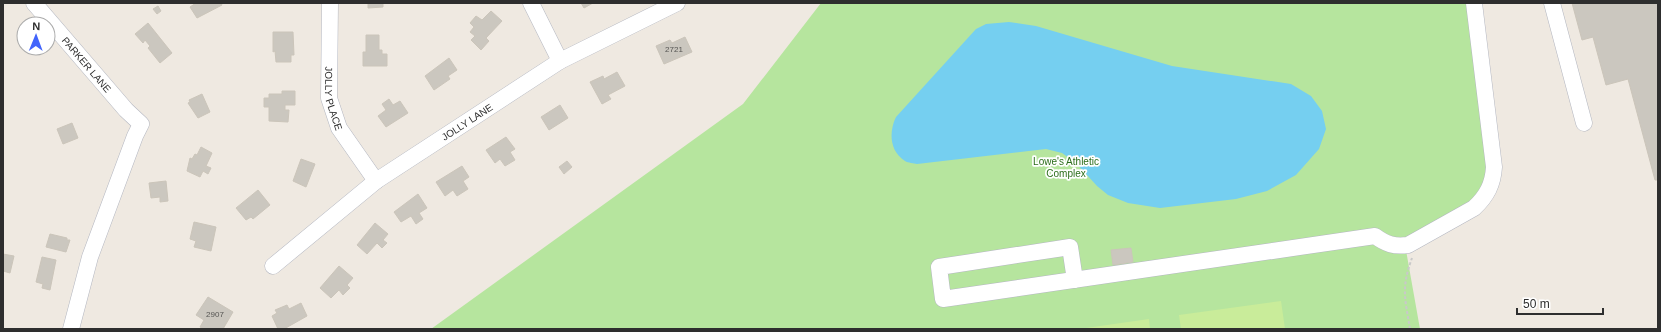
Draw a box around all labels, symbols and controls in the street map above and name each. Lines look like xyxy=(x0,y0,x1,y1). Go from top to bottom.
north arrow xyxy=(16,16,56,56)
text: N xyxy=(32,20,40,32)
street label: PARKER LANE xyxy=(60,35,114,95)
house number: 2721 xyxy=(665,45,683,54)
street label: JOLLY PLACE xyxy=(323,66,345,132)
street label: JOLLY LANE xyxy=(439,101,495,142)
park label: Lowe's Athletic Complex xyxy=(1033,156,1099,179)
scale bar xyxy=(1517,290,1603,316)
text: 50 m xyxy=(1523,297,1550,311)
house number: 2907 xyxy=(206,310,224,319)

